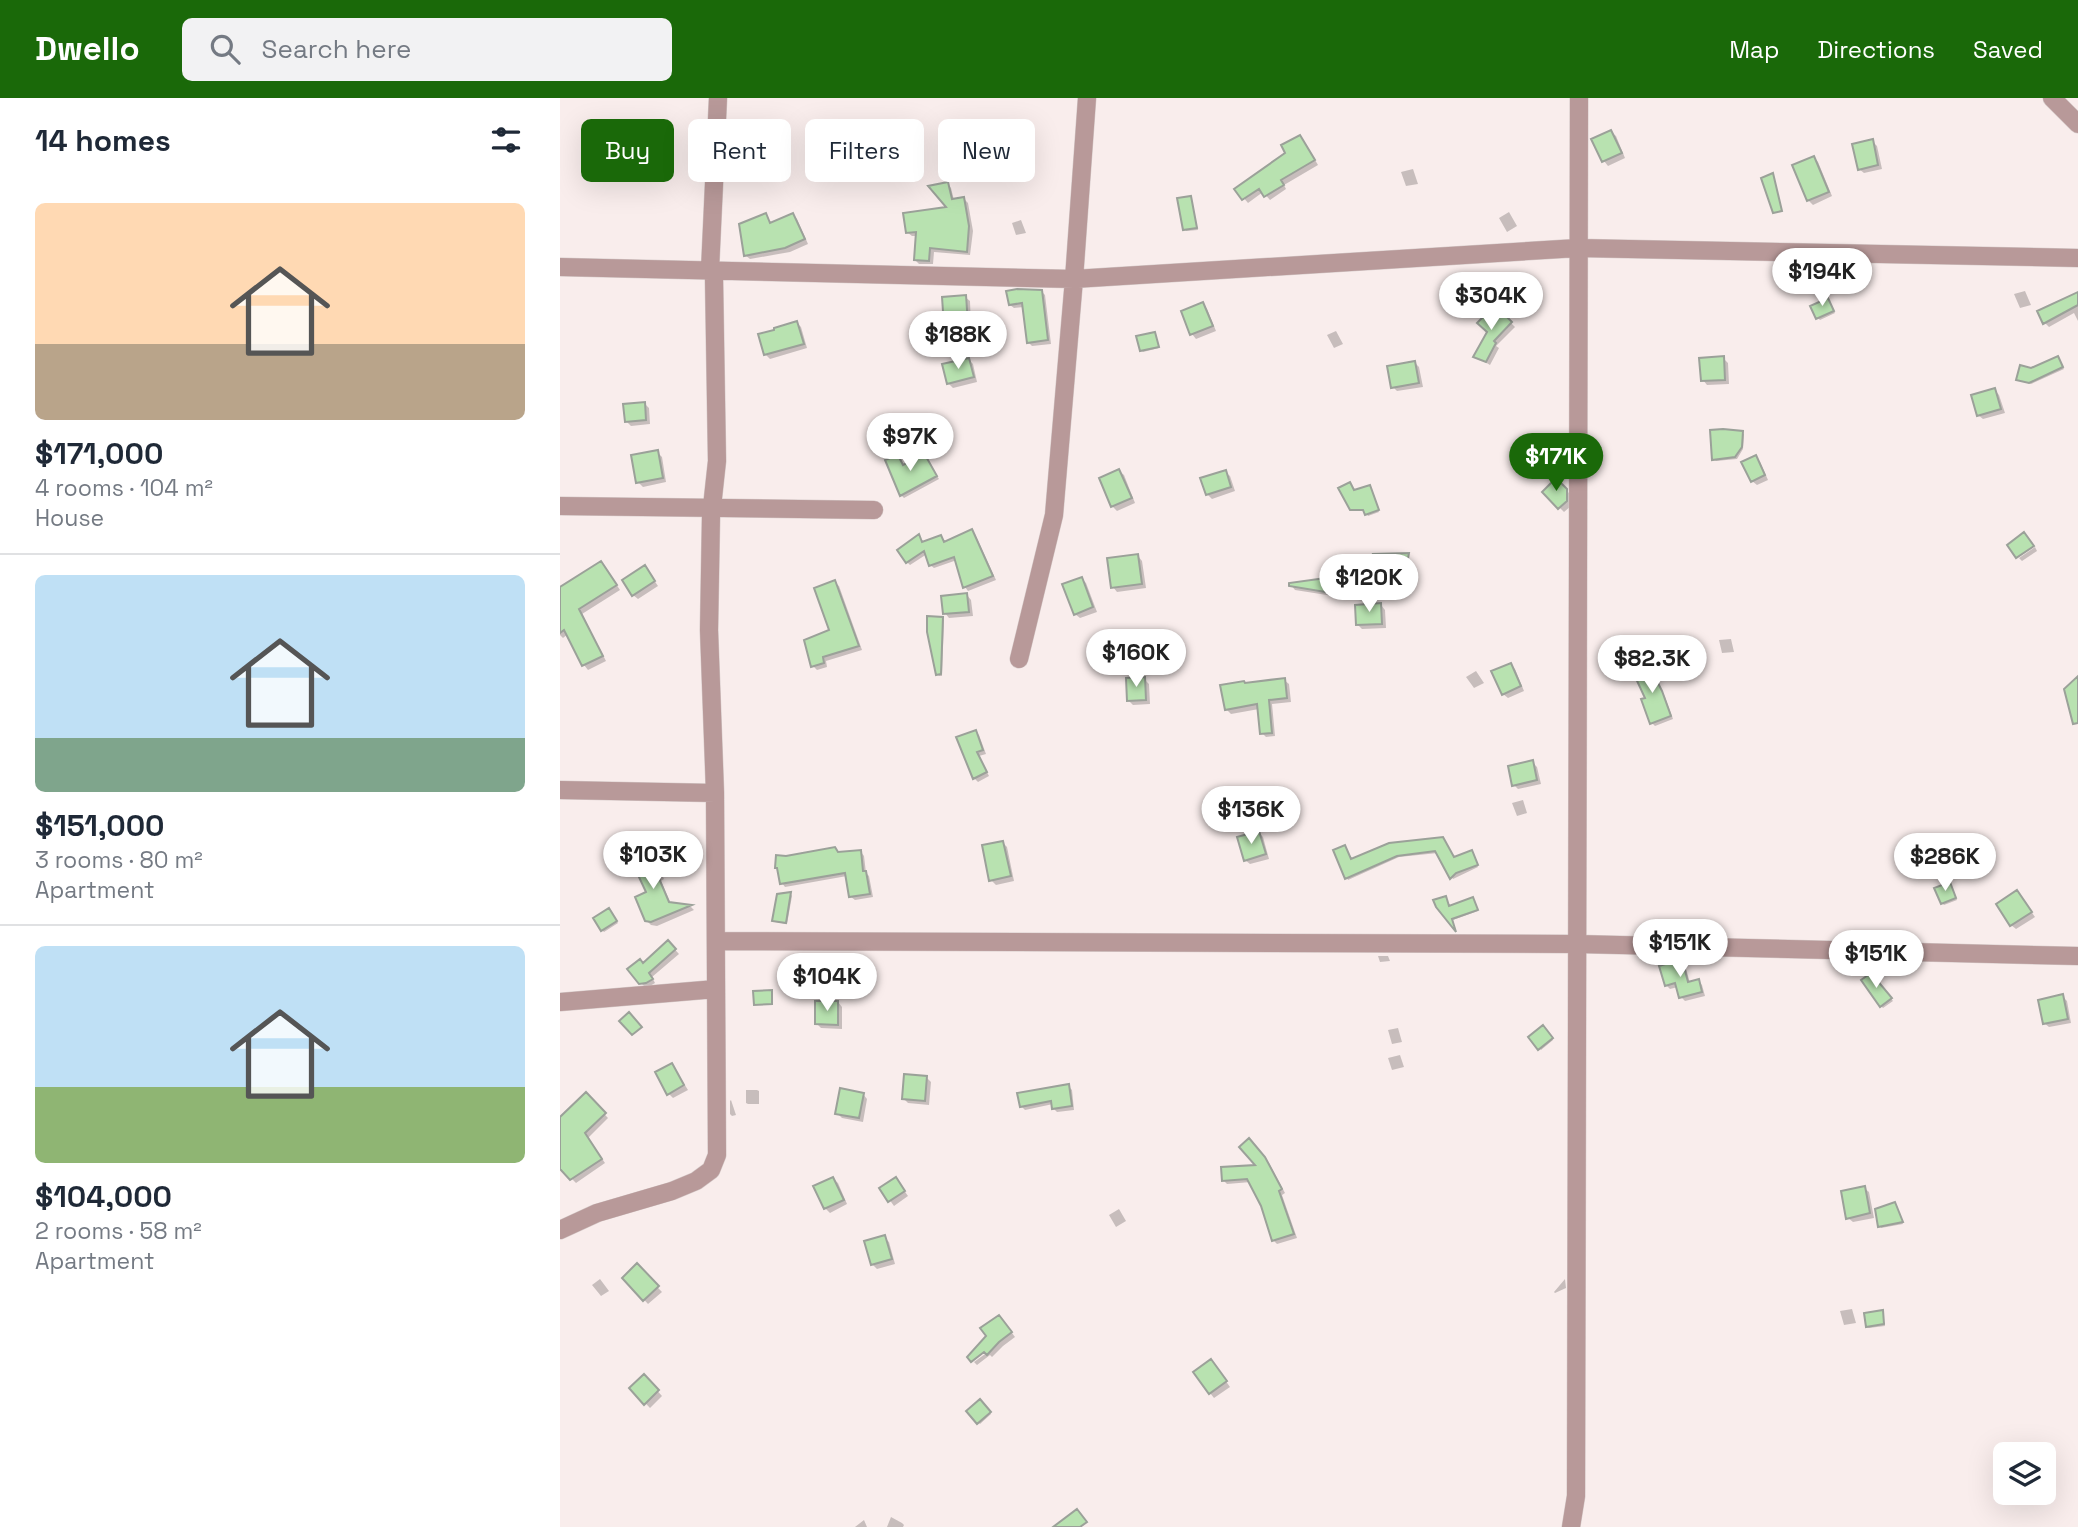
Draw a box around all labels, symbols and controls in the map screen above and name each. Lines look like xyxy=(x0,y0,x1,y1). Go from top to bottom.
search box xyxy=(182,18,672,81)
text: Dwello xyxy=(35,28,140,70)
icon: search xyxy=(206,30,244,68)
text: Search here xyxy=(262,32,411,66)
text: Map xyxy=(1729,34,1779,65)
text: Directions xyxy=(1817,34,1935,65)
text: Saved xyxy=(1973,34,2043,65)
chip: Buy xyxy=(581,119,674,182)
chip: Rent xyxy=(688,119,791,182)
chip: Filters xyxy=(805,119,924,182)
chip: New xyxy=(938,119,1035,182)
text: 14 homes xyxy=(35,121,171,160)
icon: filters xyxy=(487,121,525,159)
icon: home xyxy=(217,248,343,374)
pin: $194K xyxy=(1773,248,1871,308)
text: $194K xyxy=(1788,256,1856,286)
pin: $304K xyxy=(1442,272,1540,332)
text: $304K xyxy=(1455,280,1527,310)
pin: $188K xyxy=(909,312,1007,371)
text: $188K xyxy=(925,319,991,349)
pin: $97K xyxy=(869,414,951,473)
text: $97K xyxy=(883,421,937,451)
text: $171,000 xyxy=(35,434,163,473)
pin: $171K xyxy=(1507,434,1605,493)
text: $171K xyxy=(1525,441,1587,471)
text: 4 rooms · 104 m² xyxy=(35,473,213,503)
text: House xyxy=(35,503,104,533)
pin: $120K xyxy=(1320,554,1418,614)
text: $120K xyxy=(1335,562,1403,592)
icon: home xyxy=(217,620,343,746)
pin: $160K xyxy=(1087,630,1185,689)
pin: $82.3K xyxy=(1595,636,1709,695)
text: $160K xyxy=(1102,637,1170,667)
text: $82.3K xyxy=(1614,643,1690,673)
pin: $136K xyxy=(1202,786,1300,846)
text: $136K xyxy=(1218,794,1284,824)
text: $151,000 xyxy=(35,806,165,845)
pin: $103K xyxy=(604,832,702,891)
pin: $286K xyxy=(1896,834,1994,893)
text: $103K xyxy=(619,839,687,869)
text: $286K xyxy=(1910,841,1980,871)
text: 3 rooms · 80 m² xyxy=(35,845,203,875)
text: Apartment xyxy=(35,875,155,905)
pin: $151K xyxy=(1631,920,1729,979)
text: $151K xyxy=(1649,927,1711,957)
pin: $151K xyxy=(1827,930,1925,990)
text: $151K xyxy=(1845,938,1907,968)
pin: $104K xyxy=(778,954,876,1013)
text: $104K xyxy=(793,961,861,991)
icon: home xyxy=(217,991,343,1117)
text: $104,000 xyxy=(35,1177,172,1216)
text: 2 rooms · 58 m² xyxy=(35,1216,202,1246)
text: Apartment xyxy=(35,1246,155,1276)
map controls xyxy=(1993,1442,2056,1505)
button: layers xyxy=(1993,1442,2056,1505)

